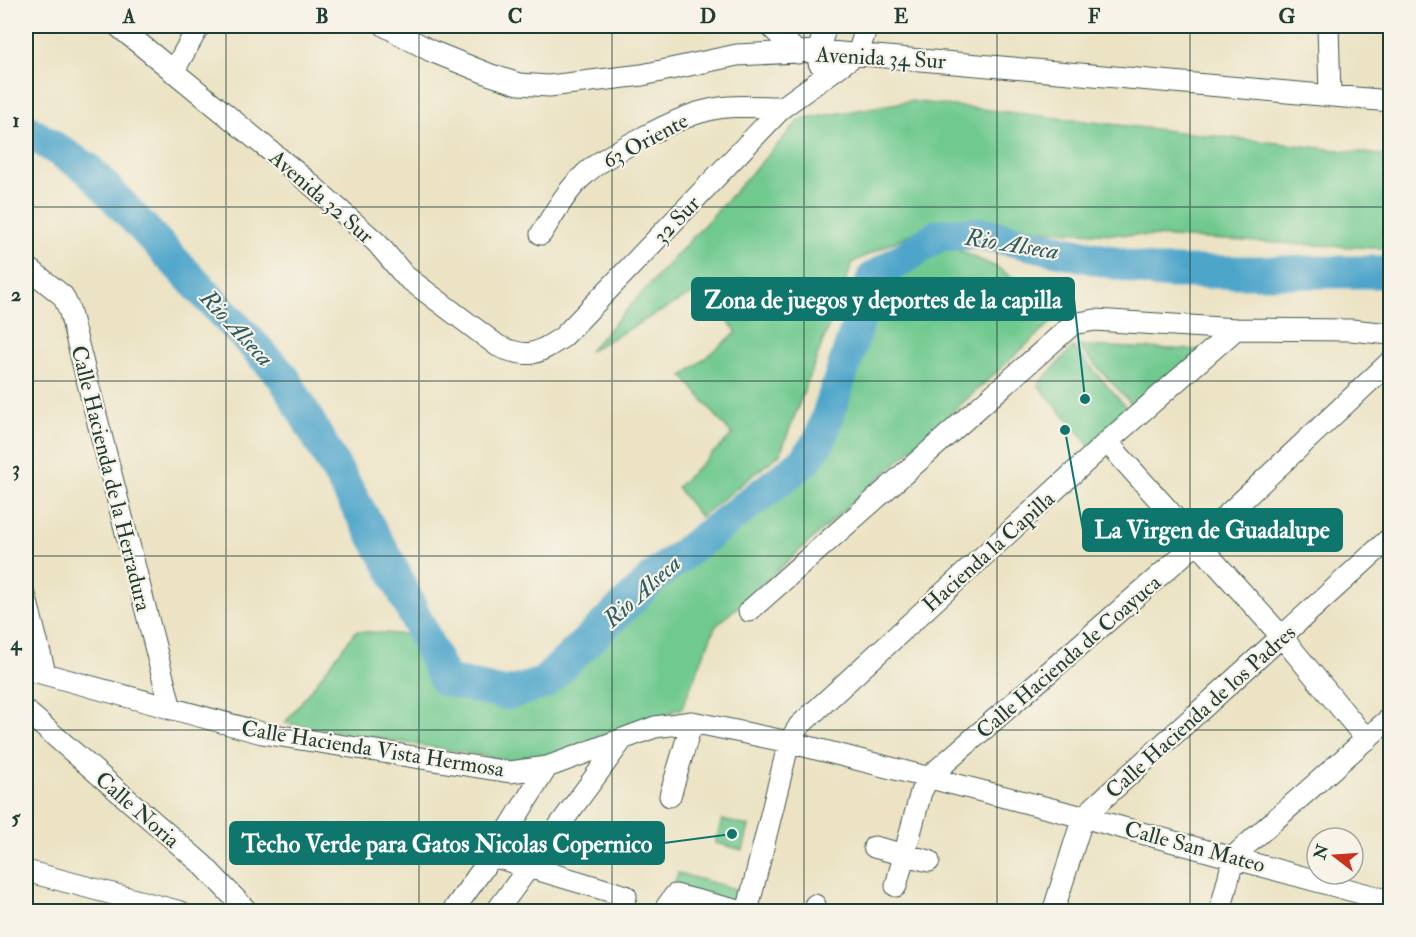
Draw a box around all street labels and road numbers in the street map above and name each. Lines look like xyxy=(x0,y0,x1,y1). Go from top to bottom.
street label: Avenida 34 Sur xyxy=(814,41,947,75)
street label: 63 Oriente xyxy=(598,107,693,175)
street label: Avenida 32 Sur xyxy=(263,143,380,250)
street label: 32 Sur xyxy=(647,189,707,250)
street label: Calle Hacienda de la Herradura xyxy=(64,343,158,615)
street label: Hacienda la Capilla xyxy=(917,484,1062,619)
street label: Calle Hacienda de Coayuca xyxy=(970,568,1168,745)
street label: Calle Hacienda de los Padres xyxy=(1100,619,1302,805)
street label: Calle Hacienda Vista Hermosa xyxy=(239,714,507,784)
street label: Calle Noria xyxy=(89,765,186,855)
street label: Calle San Mateo xyxy=(1121,815,1268,879)

